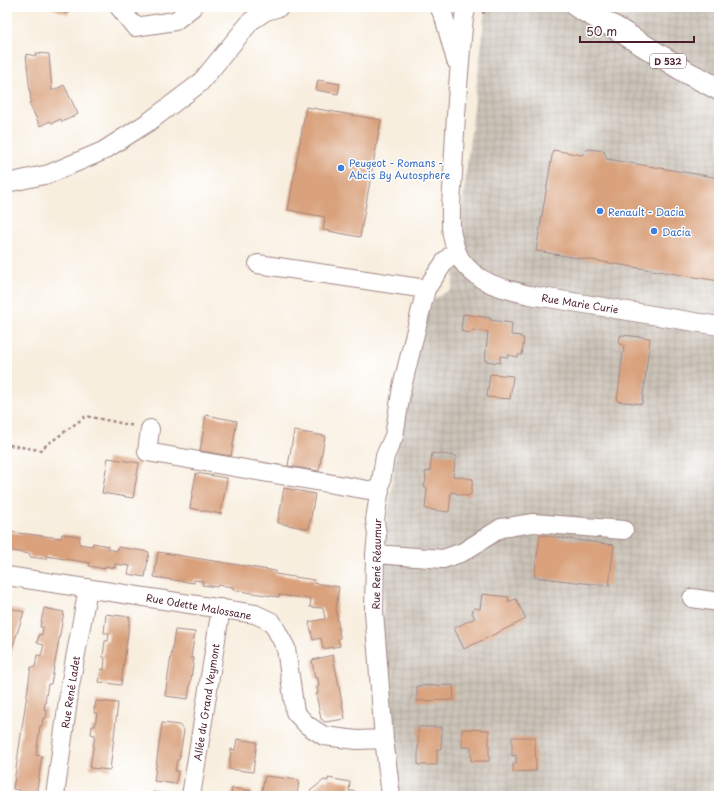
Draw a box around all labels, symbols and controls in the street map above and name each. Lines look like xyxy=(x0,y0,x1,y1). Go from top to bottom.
scale bar xyxy=(580,18,694,44)
text: 50 m xyxy=(586,22,617,40)
road number: D 532 xyxy=(650,54,686,68)
place label: Peugeot - Romans - Abcis By Autosphere xyxy=(349,155,451,182)
marker: Peugeot - Romans - Abcis By Autosphere xyxy=(336,163,346,173)
place label: Renault - Dacia xyxy=(608,204,685,219)
marker: Renault - Dacia xyxy=(595,206,605,216)
place label: Dacia xyxy=(662,224,692,239)
marker: Dacia xyxy=(649,226,659,236)
street label: Rue Marie Curie xyxy=(540,290,620,316)
street label: Rue René Réaumur xyxy=(368,518,384,610)
street label: Rue Odette Malossane xyxy=(145,589,253,623)
street label: Allée du Grand Veymont xyxy=(189,642,224,762)
street label: Rue René Ladet xyxy=(57,655,83,729)

